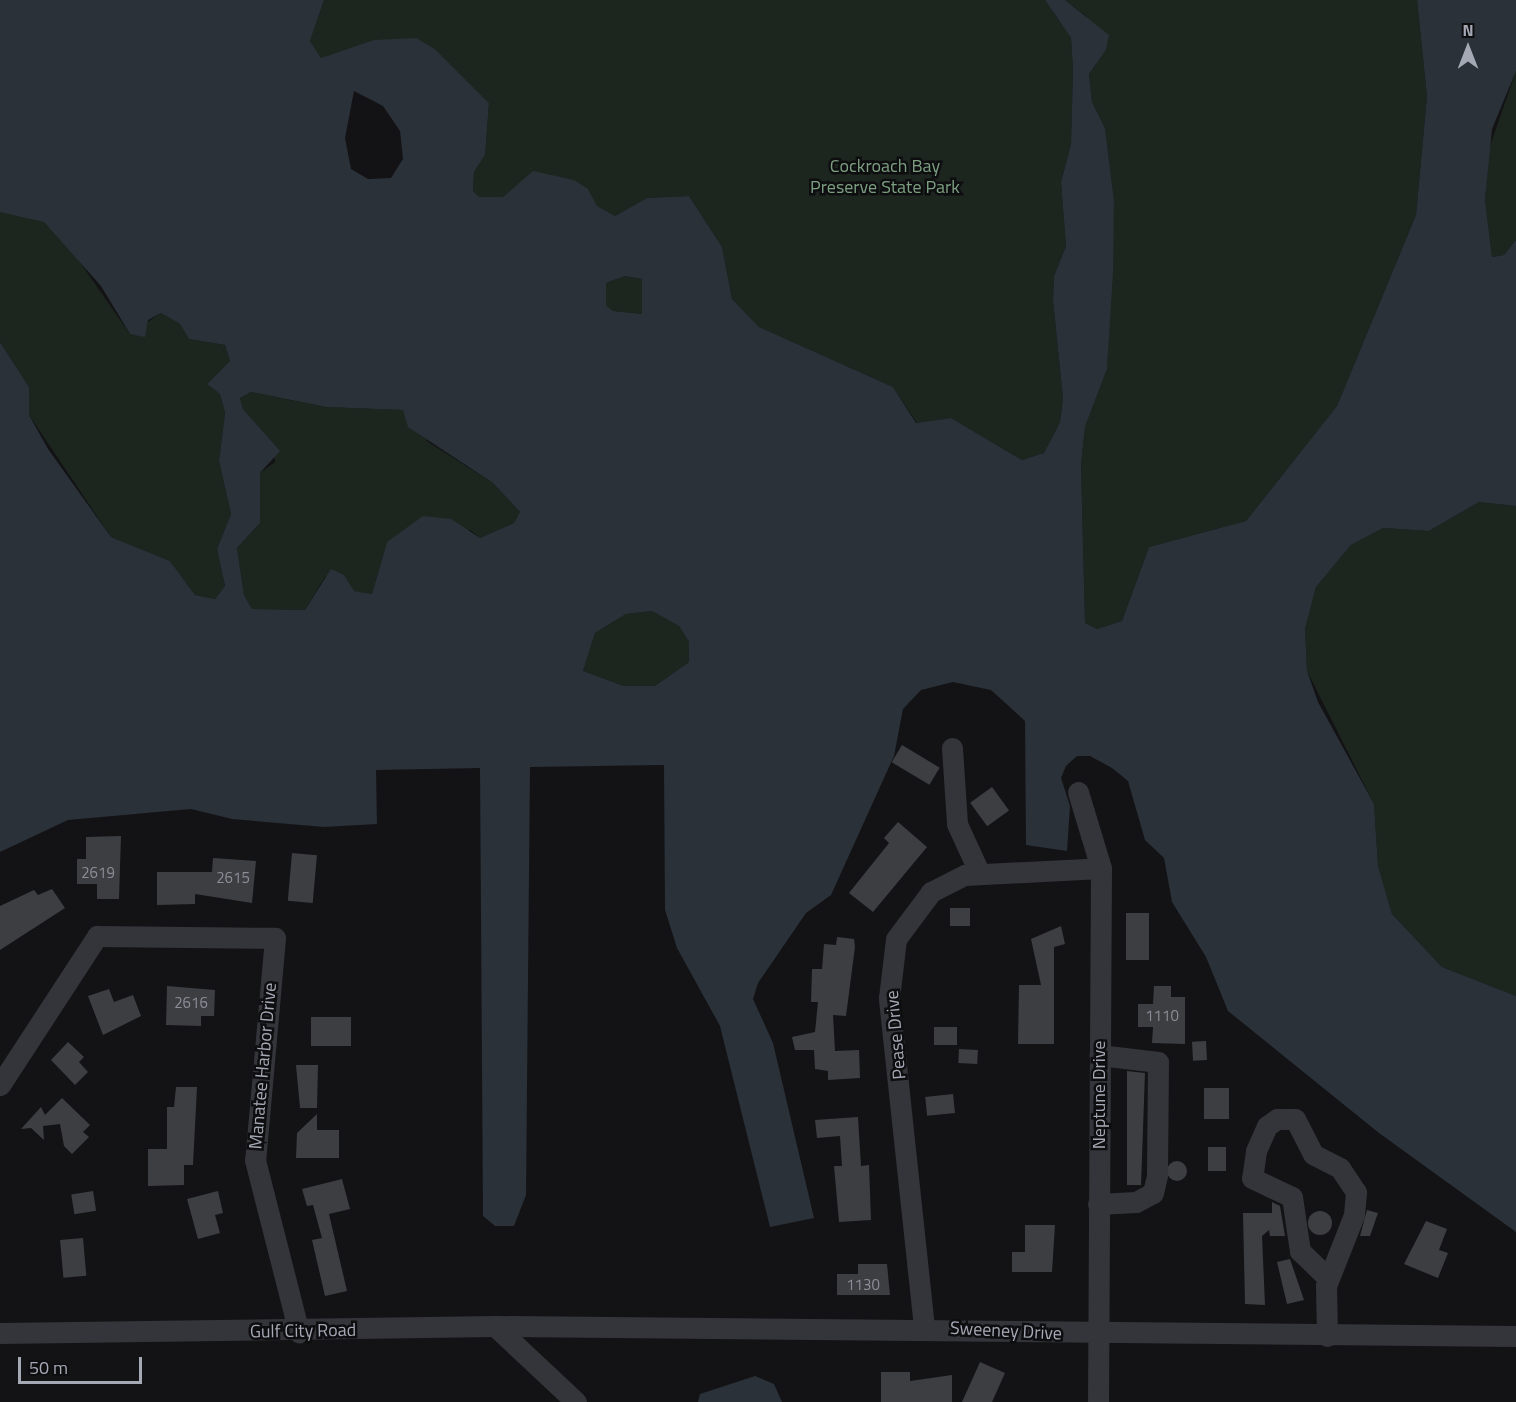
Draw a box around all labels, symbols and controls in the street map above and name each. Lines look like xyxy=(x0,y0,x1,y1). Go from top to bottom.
north arrow xyxy=(1438,18,1498,78)
text: N xyxy=(1462,18,1474,42)
park label: Cockroach Bay Preserve State Park xyxy=(810,156,960,198)
house number: 2619 xyxy=(81,864,115,882)
house number: 2615 xyxy=(216,869,250,887)
street label: Manatee Harbor Drive xyxy=(245,982,281,1150)
street label: Pease Drive xyxy=(881,989,911,1081)
house number: 2616 xyxy=(174,994,208,1012)
house number: 1110 xyxy=(1145,1007,1179,1025)
street label: Neptune Drive xyxy=(1088,1041,1110,1149)
house number: 1130 xyxy=(846,1276,880,1294)
street label: Sweeney Drive xyxy=(950,1317,1062,1345)
street label: Gulf City Road xyxy=(250,1319,356,1343)
scale bar xyxy=(21,1345,146,1383)
text: 50 m xyxy=(29,1354,68,1381)

